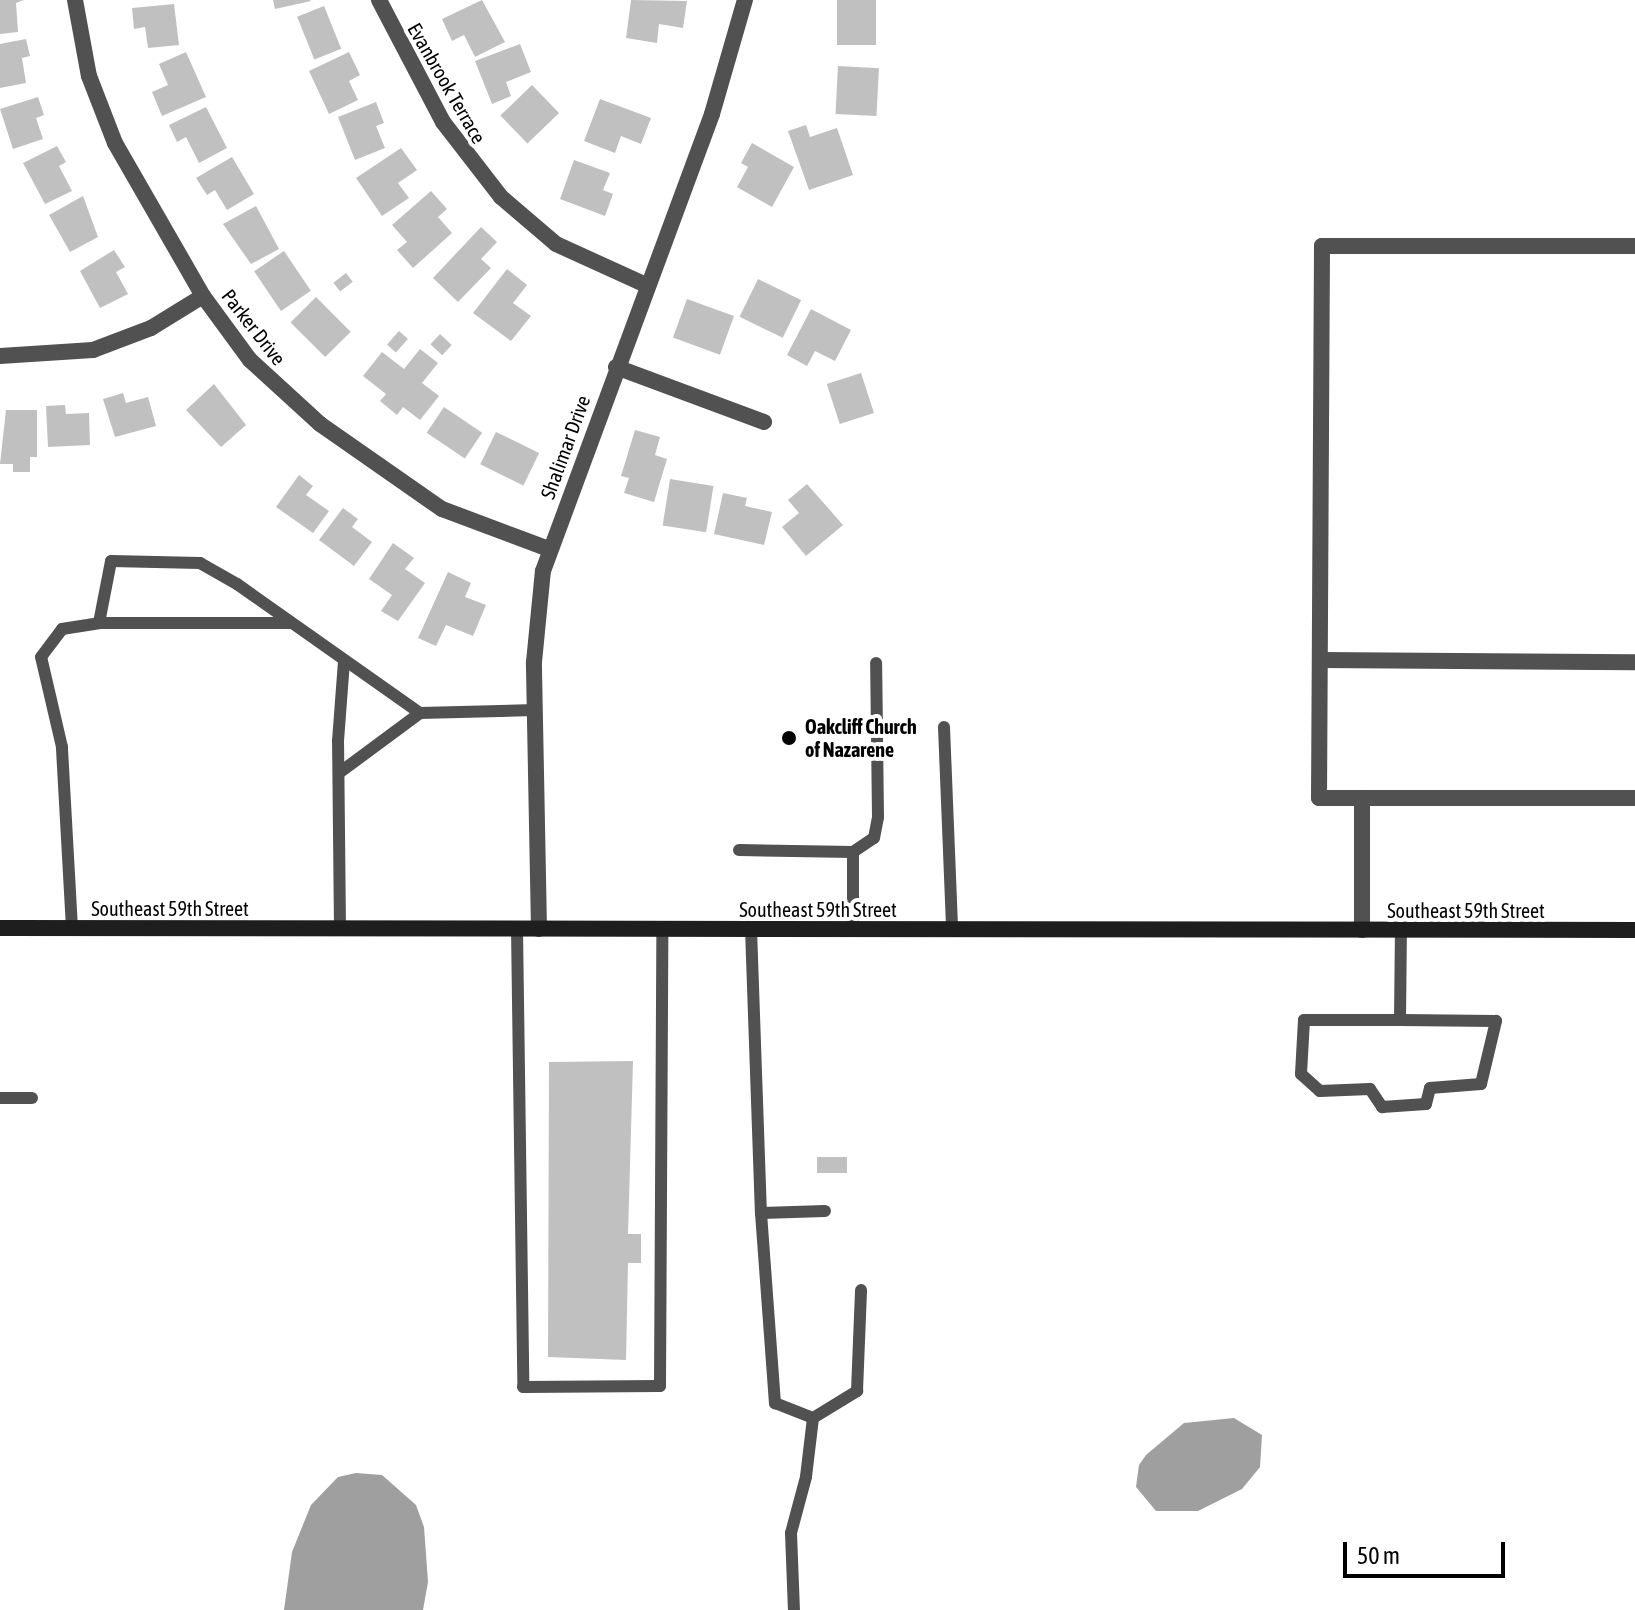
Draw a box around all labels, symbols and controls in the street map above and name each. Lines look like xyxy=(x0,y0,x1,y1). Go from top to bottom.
street label: Evanbrook Terrace xyxy=(403,18,491,148)
street label: Parker Drive xyxy=(217,284,291,370)
street label: Shalimar Drive xyxy=(535,392,595,502)
place label: Oakcliff Church of Nazarene xyxy=(805,714,917,761)
marker: Oakcliff Church of Nazarene xyxy=(780,729,798,747)
street label: Southeast 59th Street xyxy=(91,896,249,920)
street label: Southeast 59th Street xyxy=(739,897,897,921)
street label: Southeast 59th Street xyxy=(1387,898,1545,922)
scale bar xyxy=(1347,1526,1509,1576)
text: 50 m xyxy=(1357,1542,1400,1569)

